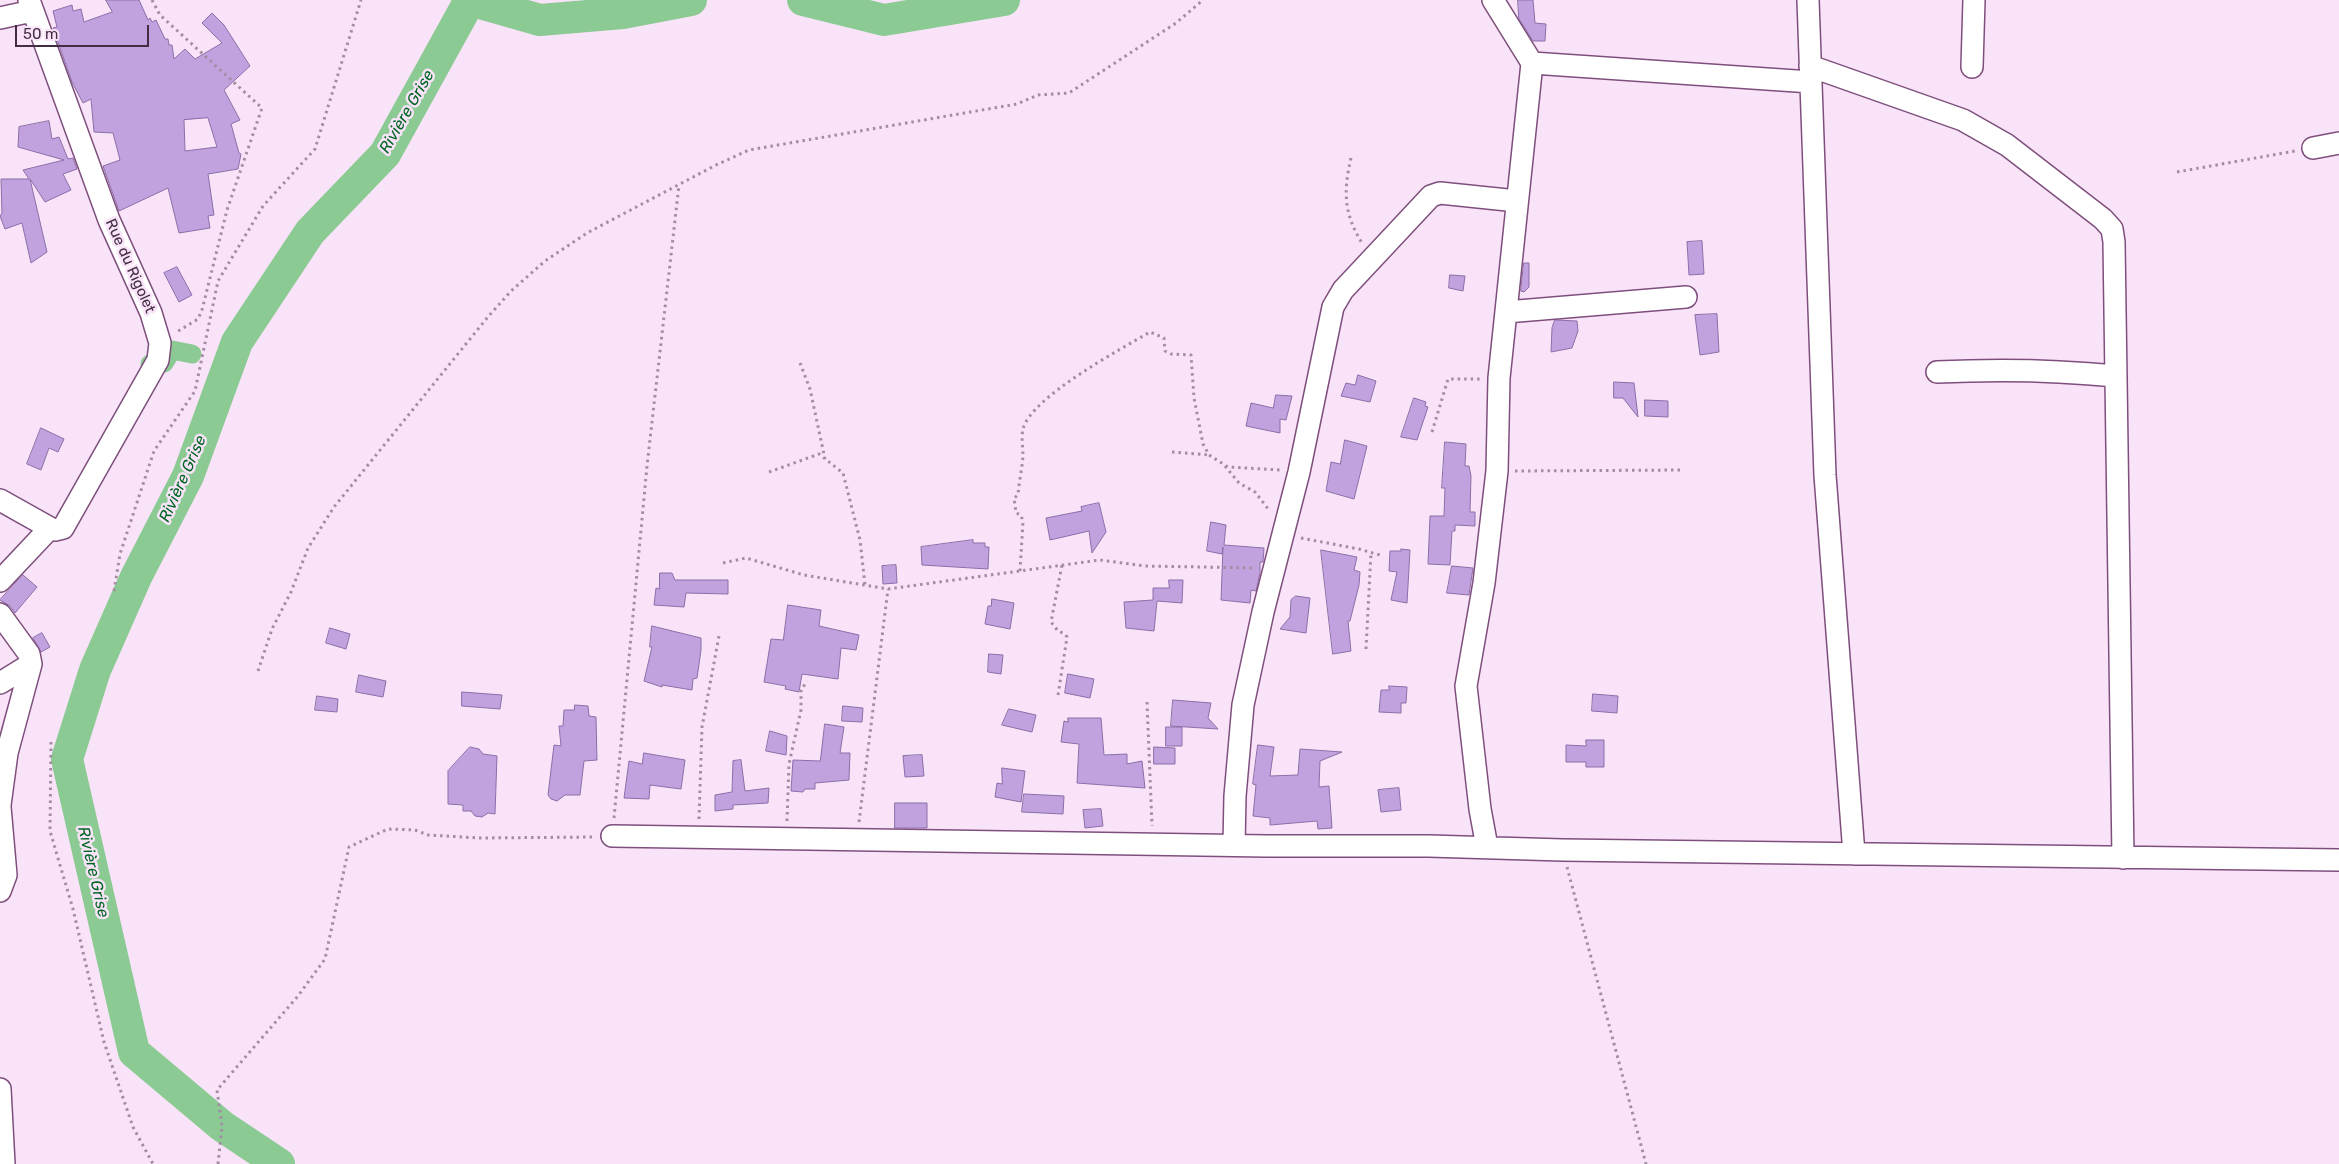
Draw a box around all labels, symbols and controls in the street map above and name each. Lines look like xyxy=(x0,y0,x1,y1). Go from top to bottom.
scale bar xyxy=(18,15,151,47)
text: 50 m xyxy=(23,25,58,43)
water label: Rivière Grise xyxy=(375,67,439,157)
street label: Rue du Rigolet xyxy=(101,216,159,316)
water label: Rivière Grise xyxy=(155,433,211,525)
water label: Rivière Grise xyxy=(73,825,113,919)

